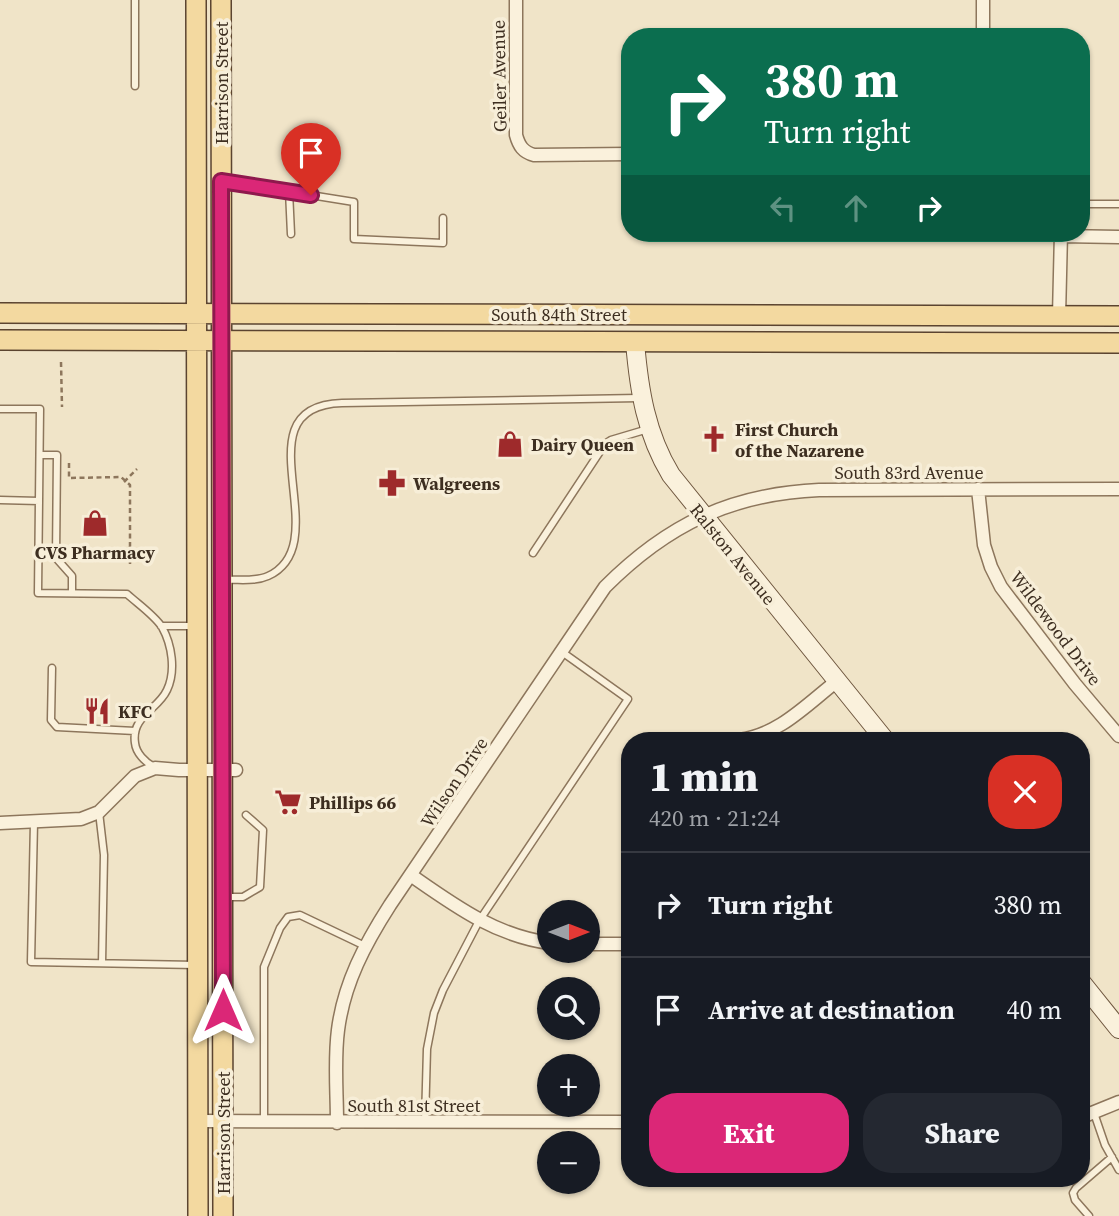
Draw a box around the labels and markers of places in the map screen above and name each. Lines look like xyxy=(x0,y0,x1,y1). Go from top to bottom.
pin xyxy=(281,123,341,195)
place label: First Church of the Nazarene xyxy=(735,417,864,463)
church icon: First Church of the Nazarene xyxy=(699,424,729,454)
shop icon: Dairy Queen xyxy=(495,429,525,459)
place label: Dairy Queen xyxy=(531,432,634,457)
pharmacy icon: Walgreens xyxy=(377,468,407,498)
place label: Walgreens xyxy=(413,471,500,496)
shop icon: CVS Pharmacy xyxy=(80,508,110,538)
place label: CVS Pharmacy xyxy=(35,540,156,565)
restaurant icon: KFC xyxy=(82,696,112,726)
place label: KFC xyxy=(118,699,152,724)
supermarket icon: Phillips 66 xyxy=(273,787,303,817)
place label: Phillips 66 xyxy=(309,790,397,815)

